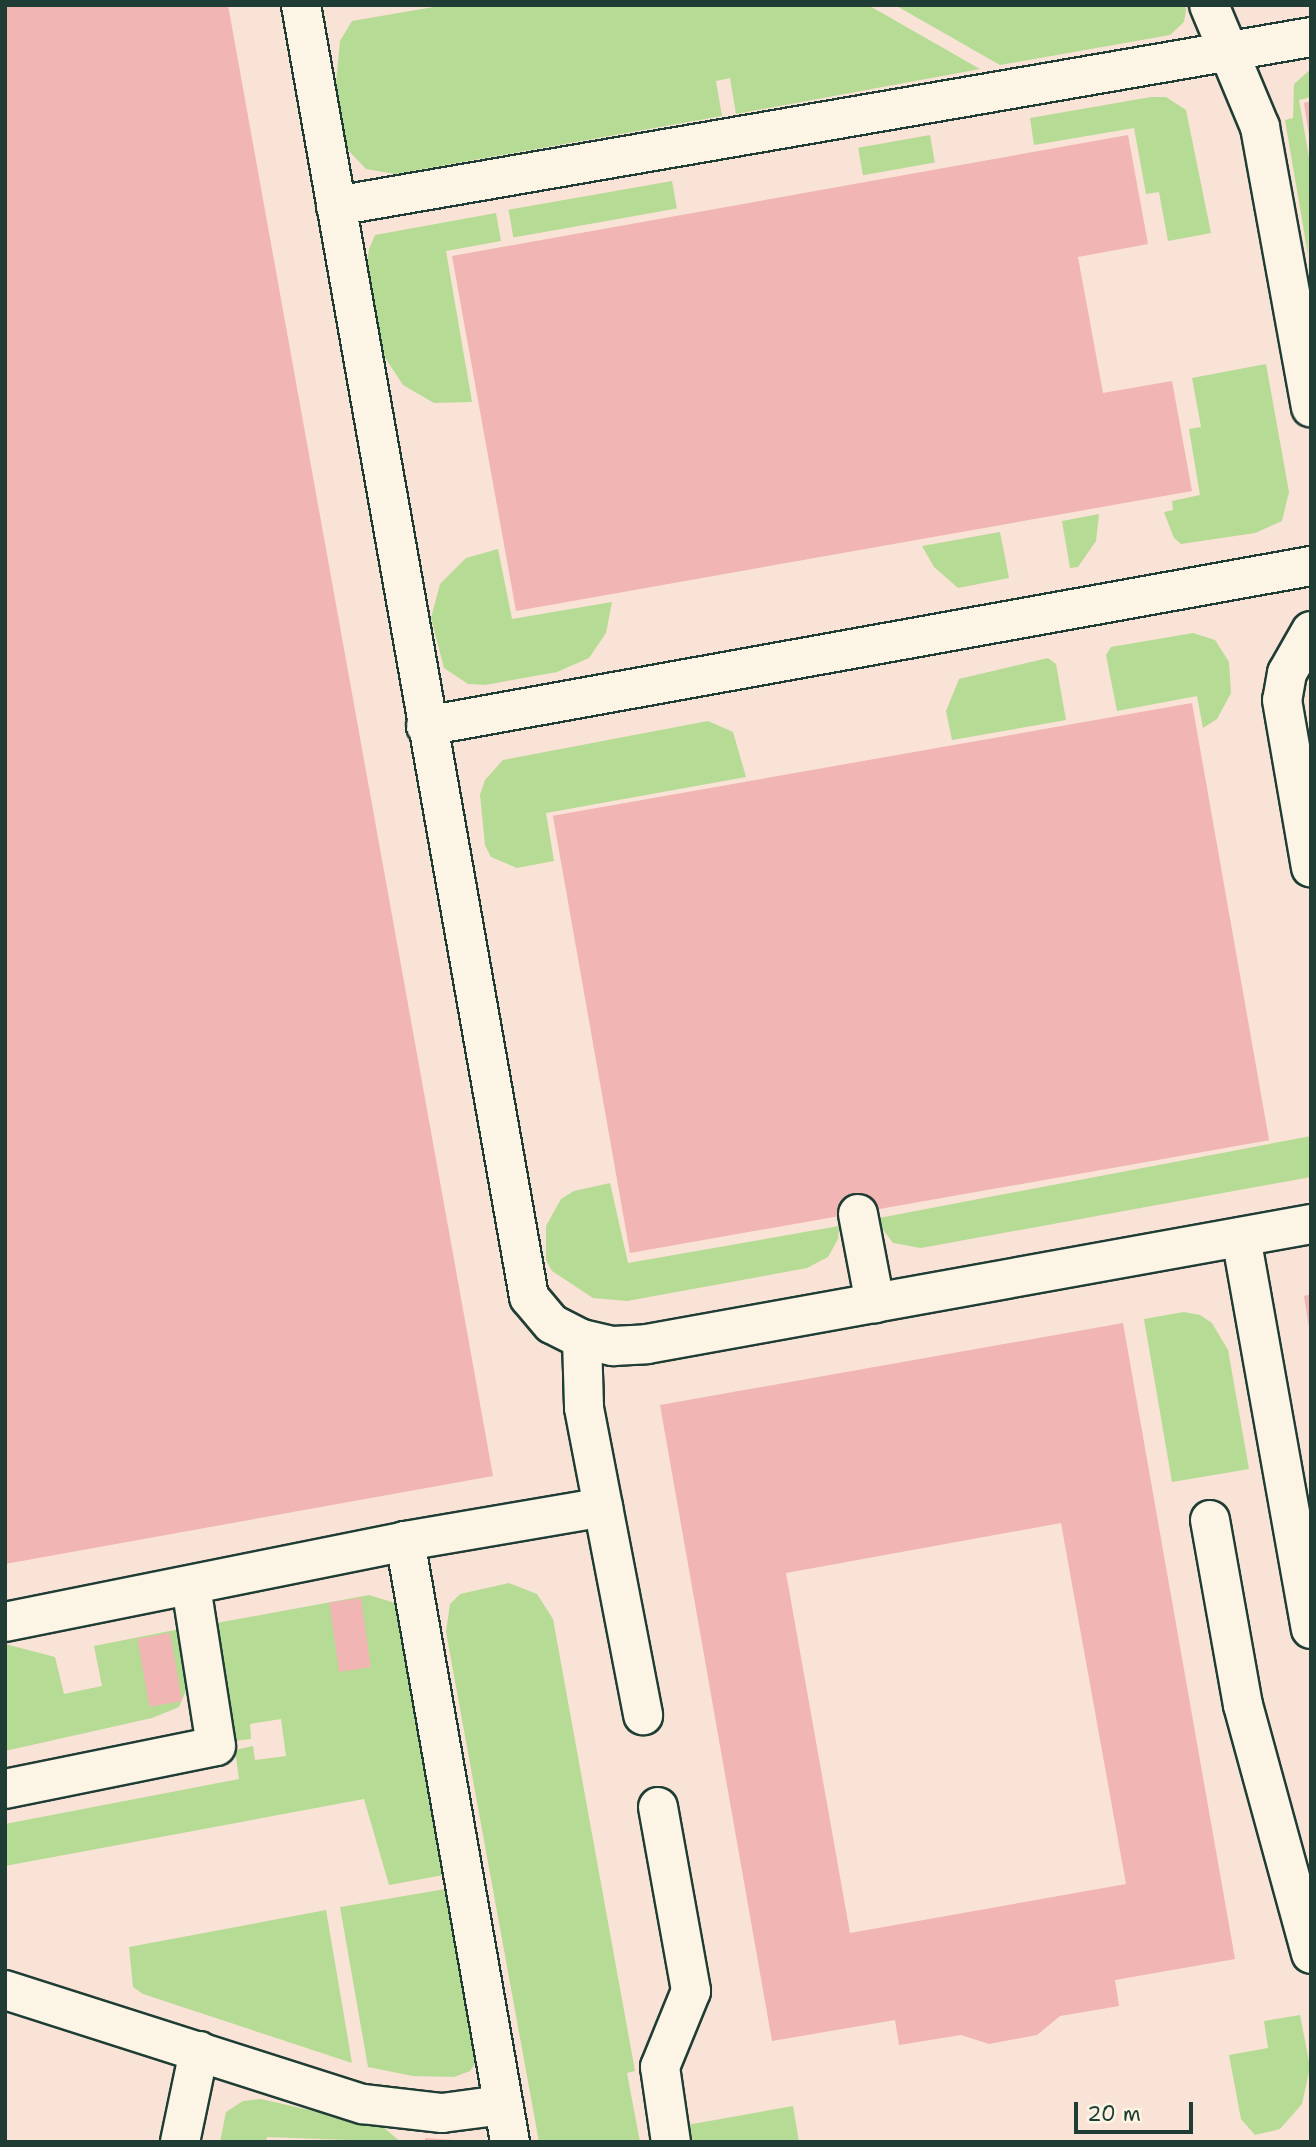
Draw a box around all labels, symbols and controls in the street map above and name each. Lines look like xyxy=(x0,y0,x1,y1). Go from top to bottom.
scale bar xyxy=(1078,2088,1197,2132)
text: 20 m xyxy=(1087,2100,1141,2128)

